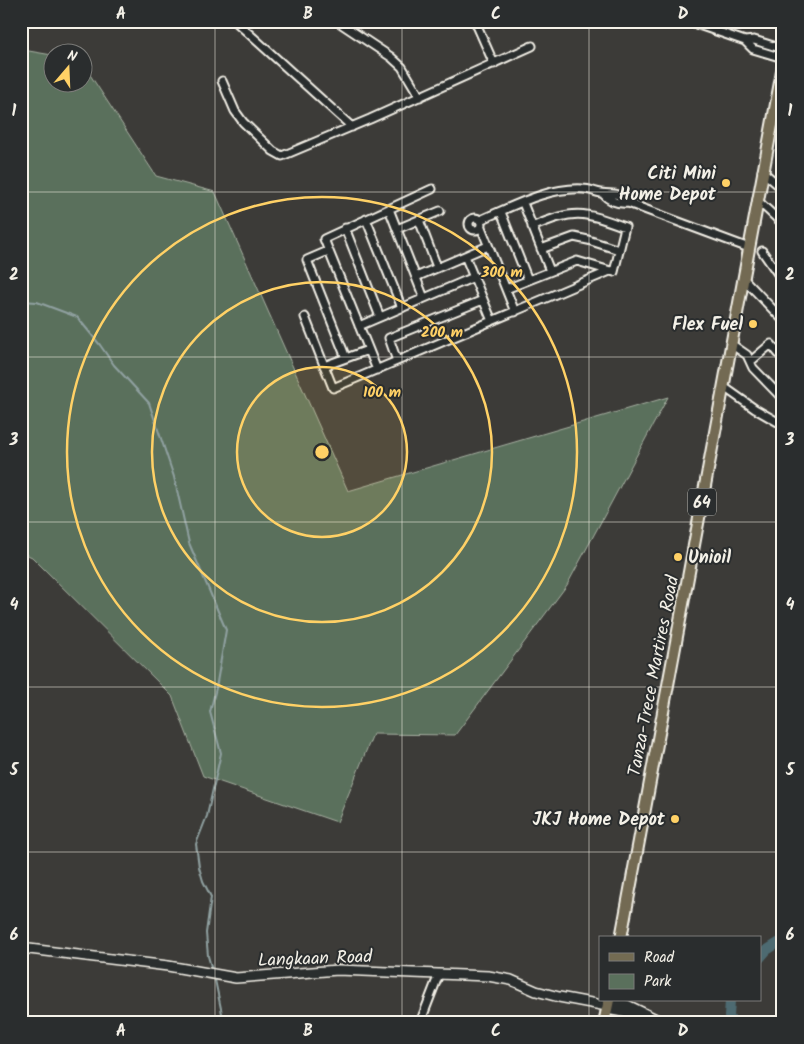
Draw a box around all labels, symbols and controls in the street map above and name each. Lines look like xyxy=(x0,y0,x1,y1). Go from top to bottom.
text: A xyxy=(116,2,126,27)
text: B xyxy=(303,2,313,27)
text: C xyxy=(491,2,501,27)
text: D xyxy=(678,2,689,27)
north arrow xyxy=(42,42,92,92)
text: N xyxy=(64,45,80,69)
text: 1 xyxy=(12,99,17,124)
text: 1 xyxy=(788,99,793,124)
place label: Citi Mini Home Depot xyxy=(619,160,717,210)
marker: Citi Mini Home Depot xyxy=(720,177,732,189)
text: 300 m xyxy=(480,261,523,285)
text: 2 xyxy=(9,263,19,288)
text: 2 xyxy=(785,263,795,288)
place label: Flex Fuel xyxy=(672,311,743,340)
marker: Flex Fuel xyxy=(747,318,759,330)
text: 200 m xyxy=(421,321,463,345)
text: 100 m xyxy=(363,381,401,405)
text: 3 xyxy=(9,428,19,453)
text: 3 xyxy=(785,428,795,453)
centre of rings xyxy=(313,443,331,461)
road number: 64 xyxy=(688,488,716,516)
place label: Unioil xyxy=(688,544,731,573)
marker: Unioil xyxy=(672,551,684,563)
street label: Tanza-Trece Martires Road xyxy=(621,572,688,779)
text: 4 xyxy=(10,593,19,618)
text: 4 xyxy=(786,593,795,618)
text: 5 xyxy=(9,758,20,783)
text: 5 xyxy=(785,758,796,783)
place label: JKJ Home Depot xyxy=(533,806,666,835)
marker: JKJ Home Depot xyxy=(669,813,681,825)
text: 6 xyxy=(10,923,19,948)
text: 6 xyxy=(786,923,795,948)
legend xyxy=(599,936,762,1002)
street label: Langkaan Road xyxy=(257,943,374,976)
text: Road xyxy=(644,946,675,970)
text: Park xyxy=(644,970,672,994)
text: A xyxy=(116,1019,126,1044)
text: B xyxy=(303,1019,313,1044)
text: C xyxy=(491,1019,501,1044)
text: D xyxy=(678,1019,689,1044)

